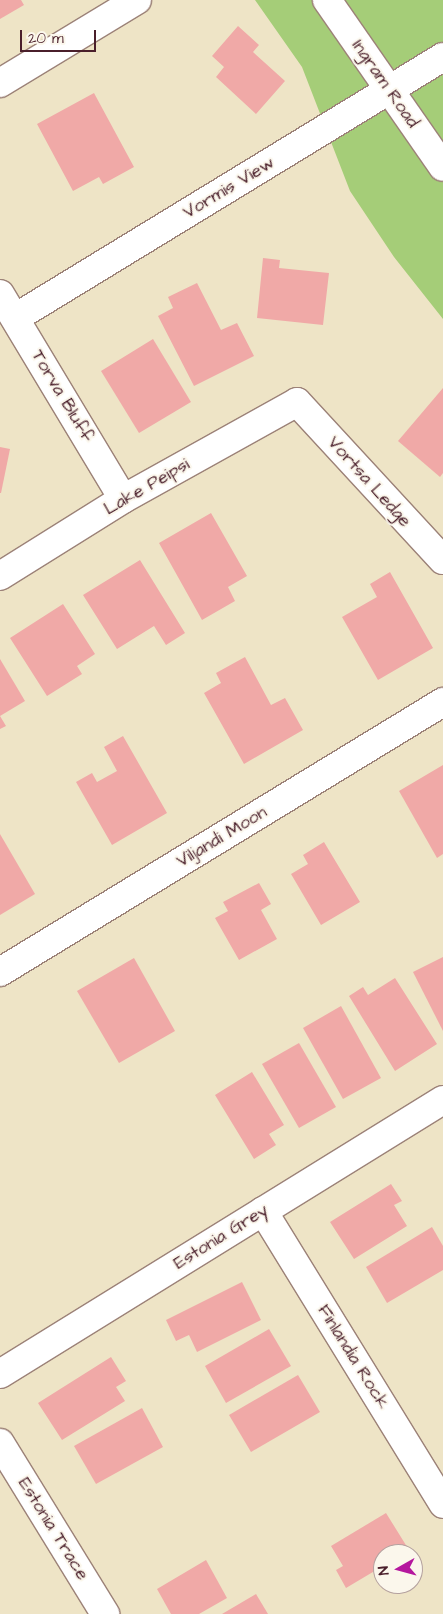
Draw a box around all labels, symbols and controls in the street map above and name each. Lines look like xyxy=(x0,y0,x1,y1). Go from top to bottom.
scale bar xyxy=(22,20,99,52)
text: 20 m xyxy=(28,28,64,49)
street label: Ingram Road xyxy=(347,36,423,132)
street label: Vormis View xyxy=(179,152,279,224)
street label: Torva Bluff xyxy=(26,346,98,446)
street label: Vortsa Ledge xyxy=(323,432,415,532)
street label: Lake Peipsi xyxy=(100,454,194,520)
street label: Viljandi Moon xyxy=(173,802,271,872)
street label: Estonia Grey xyxy=(170,1199,272,1275)
street label: Finlandia Rock xyxy=(312,1301,394,1413)
street label: Estonia Trace xyxy=(13,1474,93,1584)
north arrow xyxy=(373,1544,423,1594)
text: N xyxy=(374,1565,395,1576)

